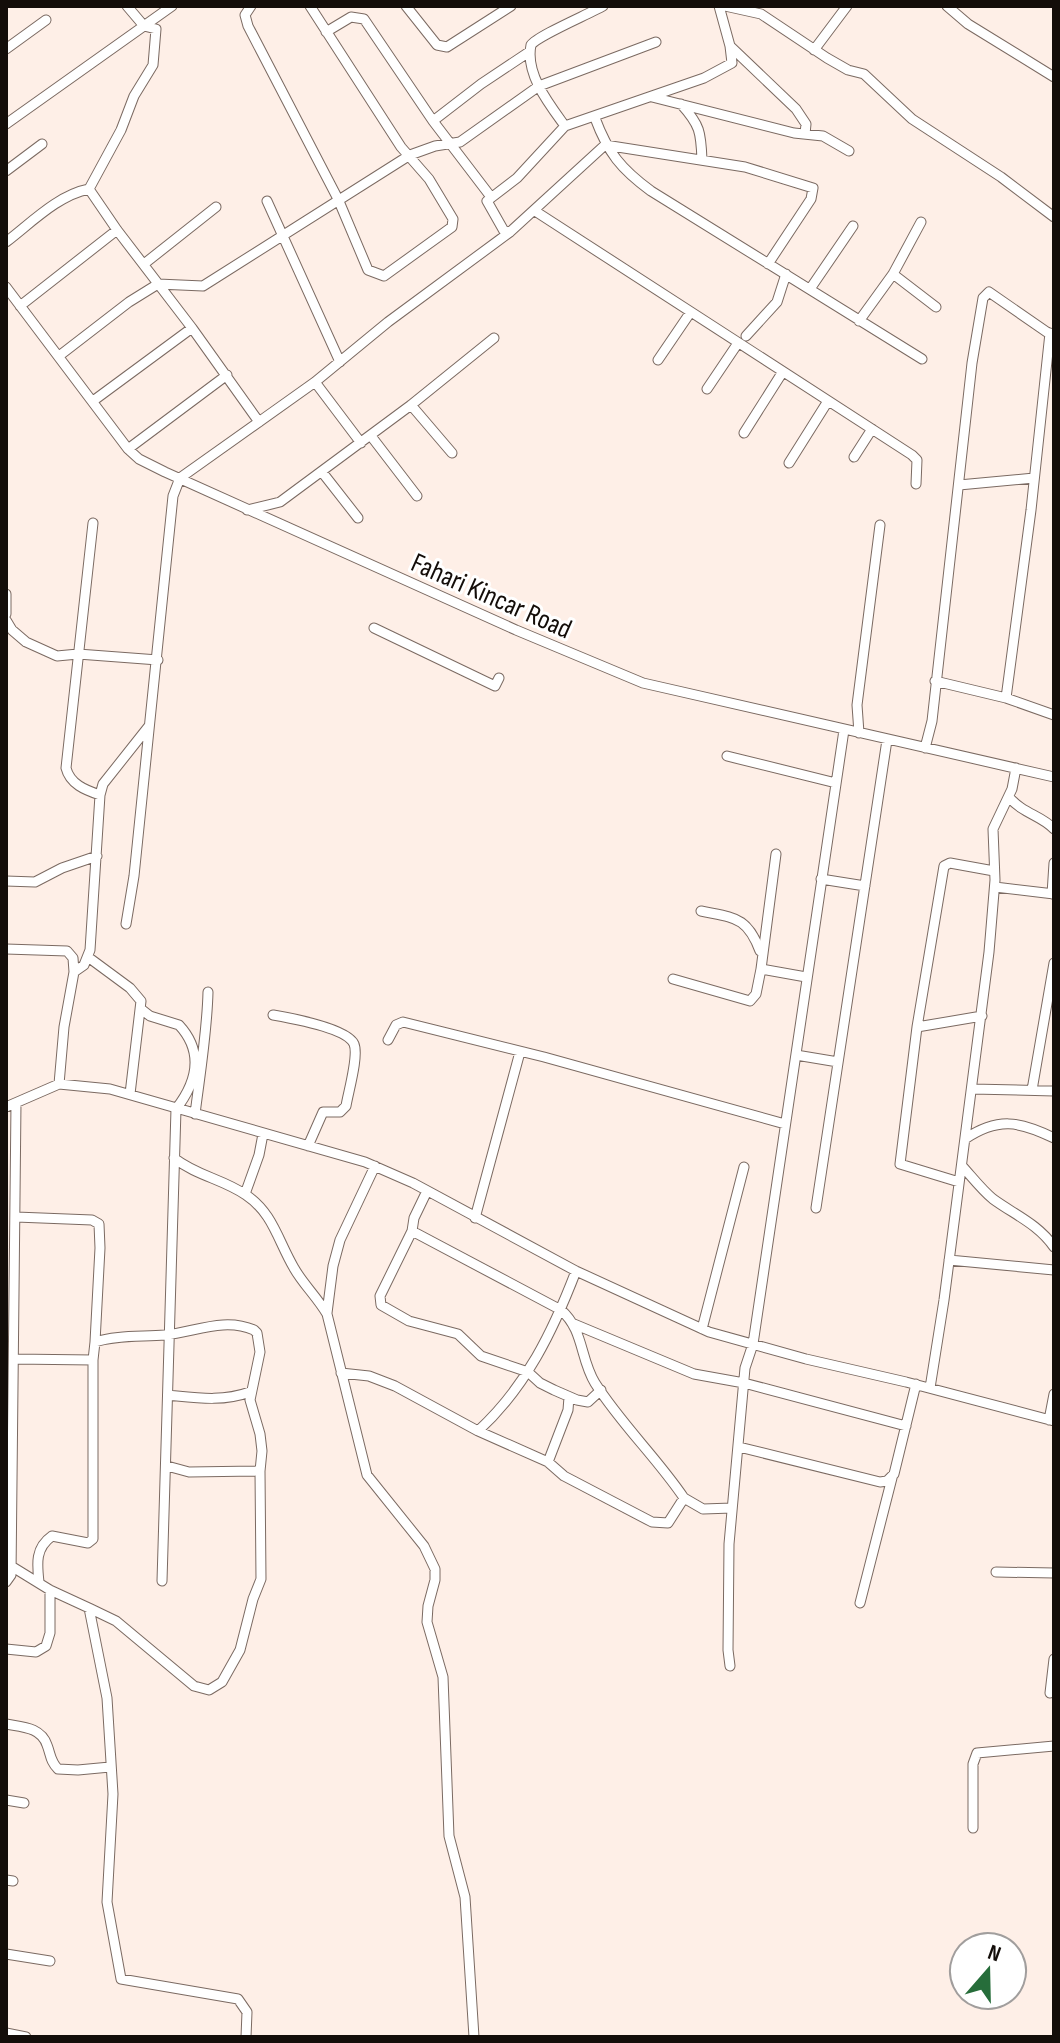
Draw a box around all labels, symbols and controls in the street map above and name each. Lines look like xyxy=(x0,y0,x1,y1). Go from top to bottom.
street label: Fahari Kincar Road xyxy=(406,546,577,646)
north arrow xyxy=(948,1931,1028,2011)
text: N xyxy=(984,1939,1004,1968)

